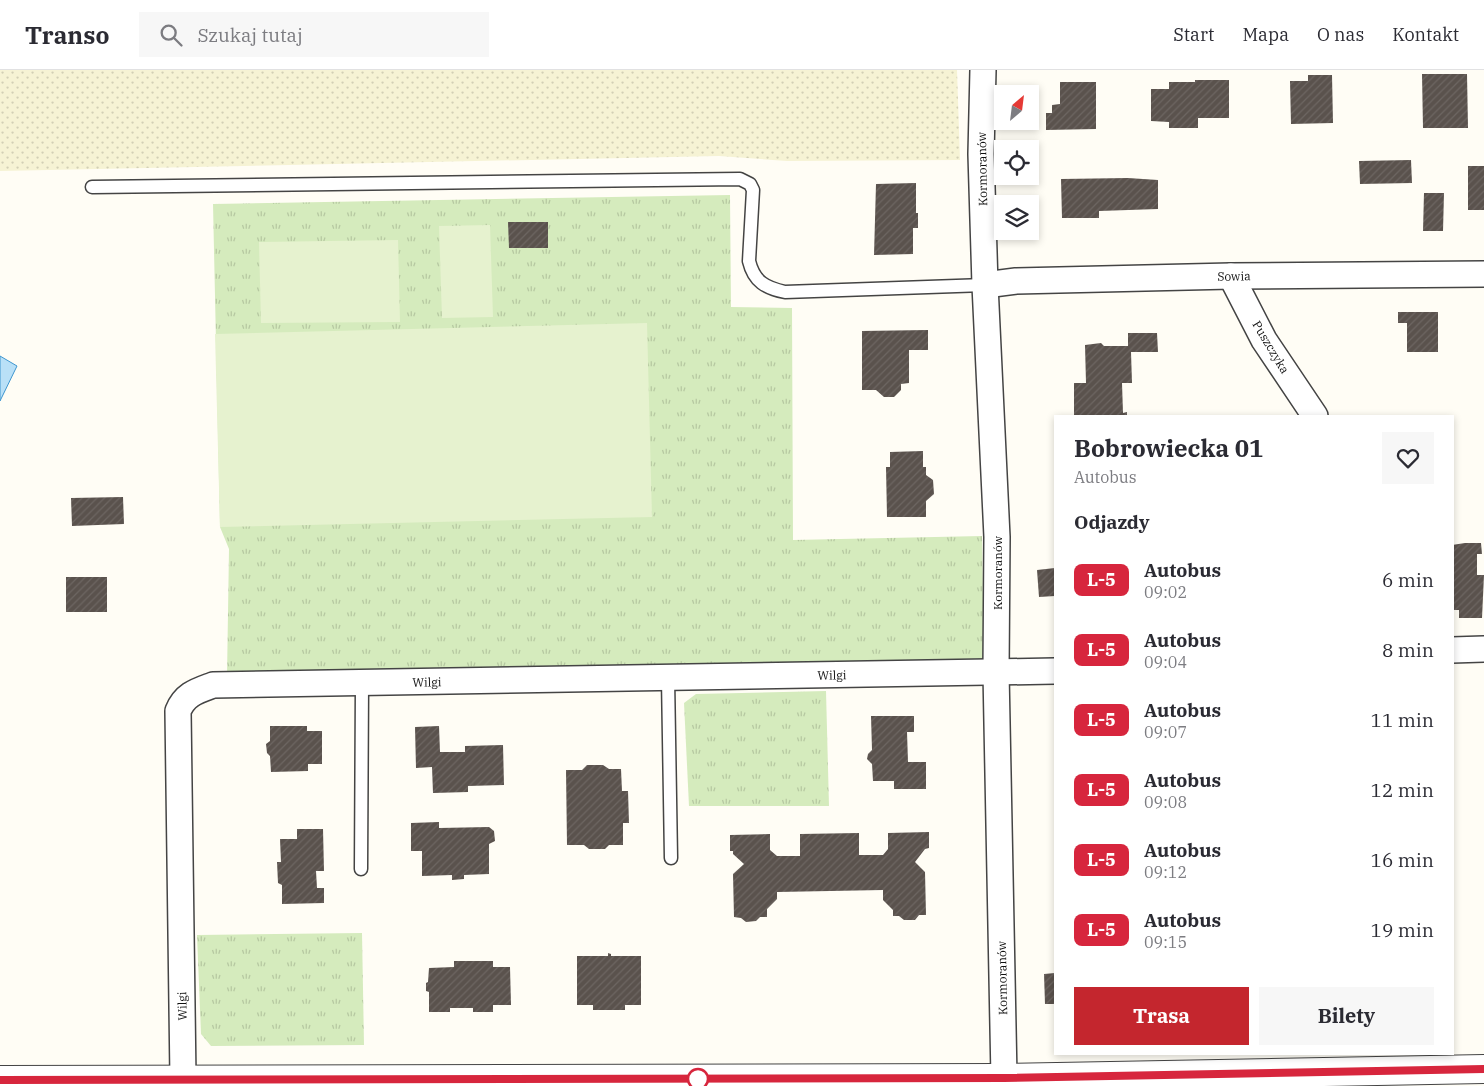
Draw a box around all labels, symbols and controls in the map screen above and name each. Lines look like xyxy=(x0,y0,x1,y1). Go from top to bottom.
search box xyxy=(139,12,489,57)
text: Transo xyxy=(25,19,109,51)
icon: search xyxy=(157,21,185,49)
text: Szukaj tutaj xyxy=(197,23,303,47)
text: Start xyxy=(1173,23,1214,46)
text: Mapa xyxy=(1242,23,1289,46)
text: O nas xyxy=(1317,23,1364,46)
text: Kontakt xyxy=(1392,23,1459,46)
north arrow xyxy=(994,85,1039,130)
map controls xyxy=(994,85,1039,240)
street label: Kormoranów xyxy=(974,131,990,206)
button: locate xyxy=(994,140,1039,185)
button: layers xyxy=(994,195,1039,240)
street label: Sowia xyxy=(1217,268,1251,284)
street label: Puszczyka xyxy=(1249,318,1293,376)
text: Bobrowiecka 01 xyxy=(1074,432,1263,464)
button: heart xyxy=(1382,432,1434,484)
text: Autobus xyxy=(1074,467,1137,487)
text: Odjazdy xyxy=(1074,510,1150,534)
street label: Kormoranów xyxy=(990,535,1005,610)
text: Autobus xyxy=(1144,558,1221,582)
text: L-5 xyxy=(1087,568,1116,591)
text: 6 min xyxy=(1382,568,1434,592)
text: 09:02 xyxy=(1144,582,1187,602)
text: Autobus xyxy=(1144,628,1221,652)
text: L-5 xyxy=(1087,638,1116,661)
text: 8 min xyxy=(1382,638,1434,662)
text: 09:04 xyxy=(1144,652,1187,672)
street label: Wilgi xyxy=(817,667,847,683)
street label: Wilgi xyxy=(412,674,442,690)
text: Autobus xyxy=(1144,698,1221,722)
text: L-5 xyxy=(1087,708,1116,731)
text: 11 min xyxy=(1371,708,1434,732)
text: 09:07 xyxy=(1144,722,1187,742)
text: Autobus xyxy=(1144,768,1221,792)
text: L-5 xyxy=(1087,778,1116,801)
text: 12 min xyxy=(1371,778,1434,802)
text: 09:08 xyxy=(1144,792,1187,812)
text: Autobus xyxy=(1144,838,1221,862)
text: L-5 xyxy=(1087,848,1116,871)
text: 16 min xyxy=(1371,848,1434,872)
text: 09:12 xyxy=(1144,862,1187,882)
text: Autobus xyxy=(1144,908,1221,932)
text: L-5 xyxy=(1087,918,1116,941)
text: 19 min xyxy=(1371,918,1434,942)
text: 09:15 xyxy=(1144,932,1187,952)
street label: Kormoranów xyxy=(994,940,1010,1015)
button: Trasa xyxy=(1074,987,1249,1045)
button: Bilety xyxy=(1259,987,1434,1045)
street label: Wilgi xyxy=(174,991,190,1021)
unlabelled marker xyxy=(687,1068,709,1086)

